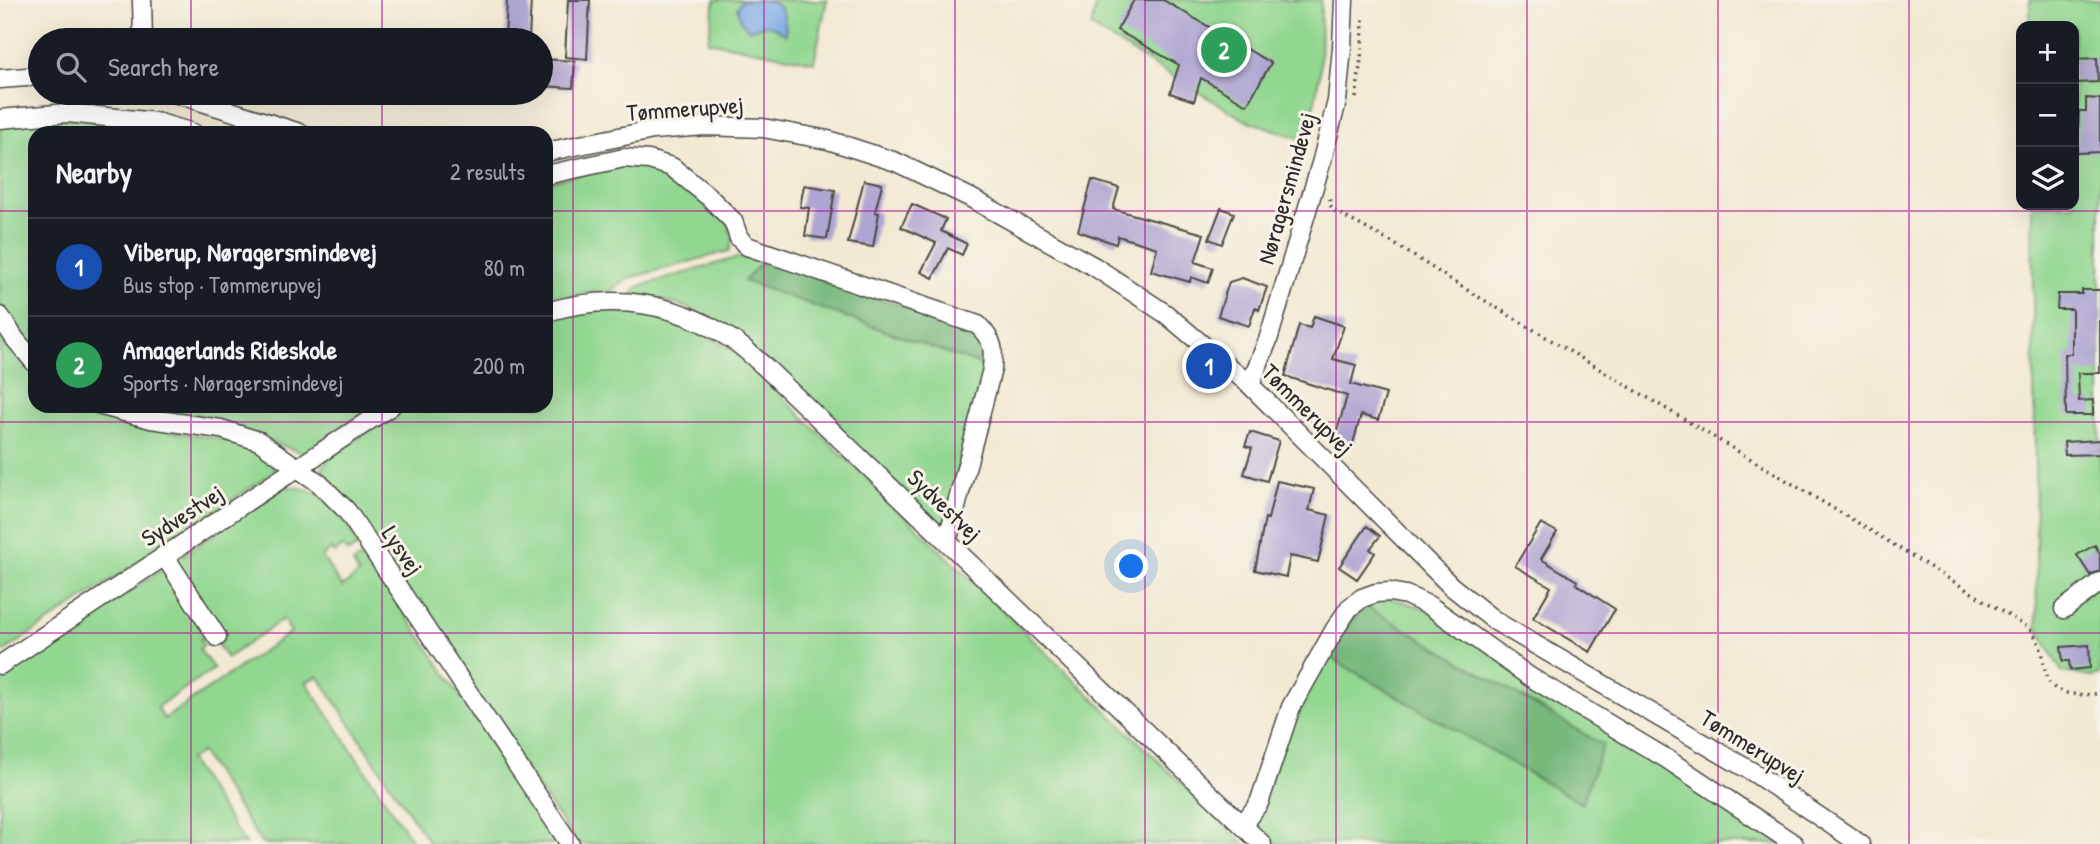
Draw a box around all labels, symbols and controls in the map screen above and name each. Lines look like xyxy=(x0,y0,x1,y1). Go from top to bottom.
map controls xyxy=(2016,21,2079,210)
button: + xyxy=(2016,21,2079,84)
pin: 2 xyxy=(1201,24,1247,76)
search box xyxy=(28,28,553,105)
icon: search xyxy=(52,48,90,86)
text: Search here xyxy=(108,49,219,84)
button: − xyxy=(2016,84,2079,147)
street label: Tømmerupvej xyxy=(625,88,745,128)
street label: Nøragersmindevej xyxy=(1249,108,1323,268)
button: layers xyxy=(2016,147,2079,210)
text: Nearby xyxy=(56,152,132,192)
text: 2 results xyxy=(450,156,525,187)
text: Viberup, Nøragersmindevej xyxy=(123,234,377,269)
text: 1 xyxy=(75,252,83,283)
text: 80 m xyxy=(484,252,525,283)
text: Bus stop · Tømmerupvej xyxy=(123,269,322,300)
text: Amagerlands Rideskole xyxy=(123,332,337,367)
pin: 1 xyxy=(1186,340,1232,392)
text: 2 xyxy=(74,350,84,381)
text: 200 m xyxy=(473,350,525,381)
street label: Tømmerupvej xyxy=(1255,356,1361,462)
text: Sports · Nøragersmindevej xyxy=(123,367,343,398)
street label: Sydvestvej xyxy=(901,462,989,548)
street label: Sydvestvej xyxy=(135,477,229,553)
street label: Lysvej xyxy=(375,519,431,581)
your location xyxy=(1114,549,1148,583)
street label: Tømmerupvej xyxy=(1695,701,1811,791)

